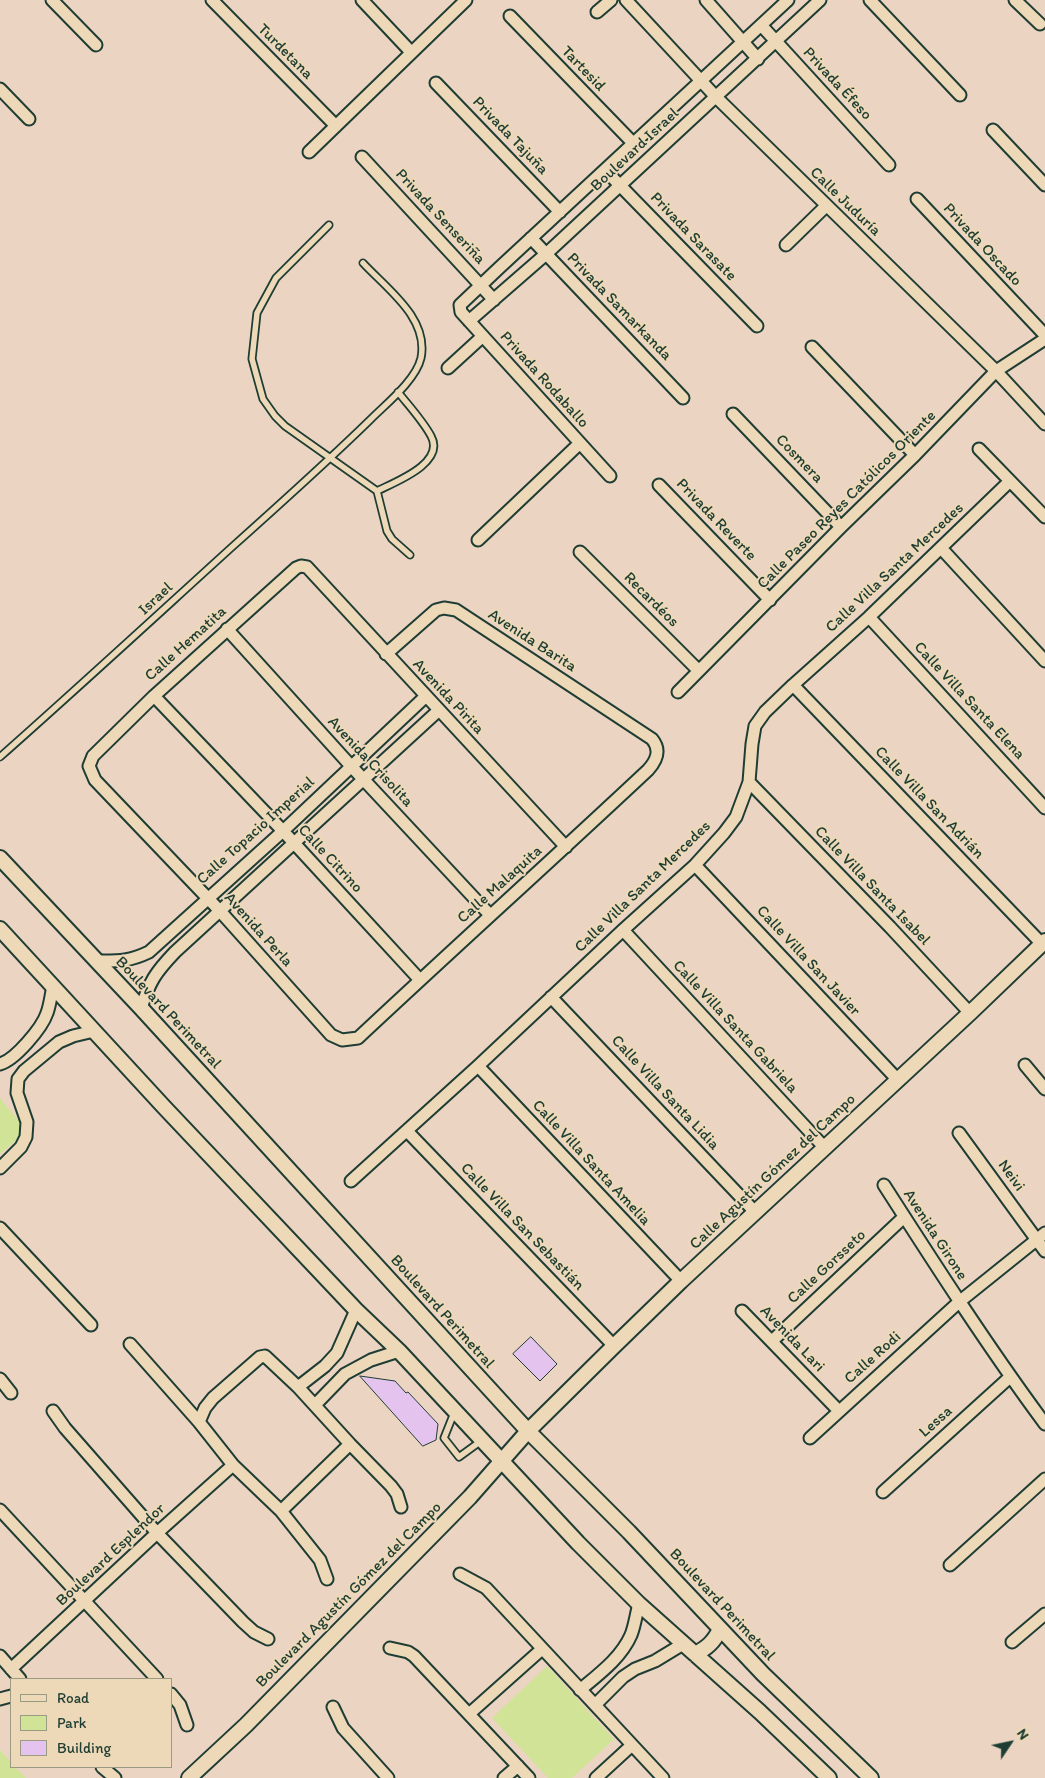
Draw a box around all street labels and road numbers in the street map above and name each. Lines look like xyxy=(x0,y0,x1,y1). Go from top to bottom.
street label: Turdetana xyxy=(253,20,317,84)
street label: Tartesid xyxy=(557,42,609,96)
street label: Privada Éfeso xyxy=(798,43,876,125)
street label: Privada Tajuña xyxy=(468,93,552,179)
street label: Boulevard Israel xyxy=(587,104,683,196)
street label: Calle Juduría xyxy=(805,163,885,241)
street label: Privada Senseriña xyxy=(391,165,489,269)
street label: Privada Sarasate xyxy=(646,189,740,285)
street label: Privada Oscado xyxy=(939,199,1025,291)
street label: Privada Samarkanda xyxy=(563,249,675,365)
street label: Privada Rodaballo xyxy=(495,328,593,432)
street label: Calle Paseo Reyes Católicos Oriente xyxy=(754,407,940,593)
street label: Cosmera xyxy=(771,430,827,488)
street label: Privada Reverte xyxy=(672,475,760,565)
street label: Calle Villa Santa Mercedes xyxy=(822,499,968,637)
street label: Recardéos xyxy=(619,568,683,632)
street label: Israel xyxy=(135,578,177,620)
street label: Calle Hematita xyxy=(141,602,231,686)
street label: Avenida Barita xyxy=(484,605,580,677)
street label: Calle Villa Santa Elena xyxy=(909,638,1029,764)
street label: Avenida Pirita xyxy=(408,655,488,739)
street label: Avenida Crisolita xyxy=(323,713,417,811)
street label: Calle Villa San Adrián xyxy=(870,743,988,863)
street label: Calle Topacio Imperial xyxy=(193,773,319,889)
street label: Calle Villa Santa Mercedes xyxy=(571,817,715,957)
street label: Calle Citrino xyxy=(293,821,367,897)
street label: Calle Villa Santa Isabel xyxy=(810,822,934,950)
street label: Calle Malaquita xyxy=(454,842,546,928)
street label: Avenida Perla xyxy=(220,889,296,971)
street label: Calle Villa San Javier xyxy=(752,902,864,1020)
street label: Boulevard Perimetral xyxy=(111,953,225,1073)
street label: Calle Villa Santa Gabriela xyxy=(668,956,802,1098)
street label: Calle Villa Santa Lidia xyxy=(607,1032,723,1154)
street label: Calle Agustín Gómez del Campo xyxy=(686,1090,860,1254)
street label: Calle Villa Santa Amelia xyxy=(528,1096,654,1230)
street label: Neivi xyxy=(993,1157,1029,1195)
street label: Calle Villa San Sebastián xyxy=(456,1159,588,1295)
street label: Avenida Girone xyxy=(899,1186,971,1284)
street label: Calle Gorsseto xyxy=(784,1226,870,1308)
street label: Boulevard Perimetral xyxy=(386,1251,498,1373)
street label: Avenida Lari xyxy=(756,1302,828,1376)
street label: Calle Rodi xyxy=(841,1328,905,1388)
street label: Lessa xyxy=(916,1402,956,1442)
street label: Boulevard Agustín Gómez del Campo xyxy=(252,1498,446,1692)
street label: Boulevard Esplendor xyxy=(52,1500,170,1610)
street label: Boulevard Perimetral xyxy=(665,1545,779,1665)

